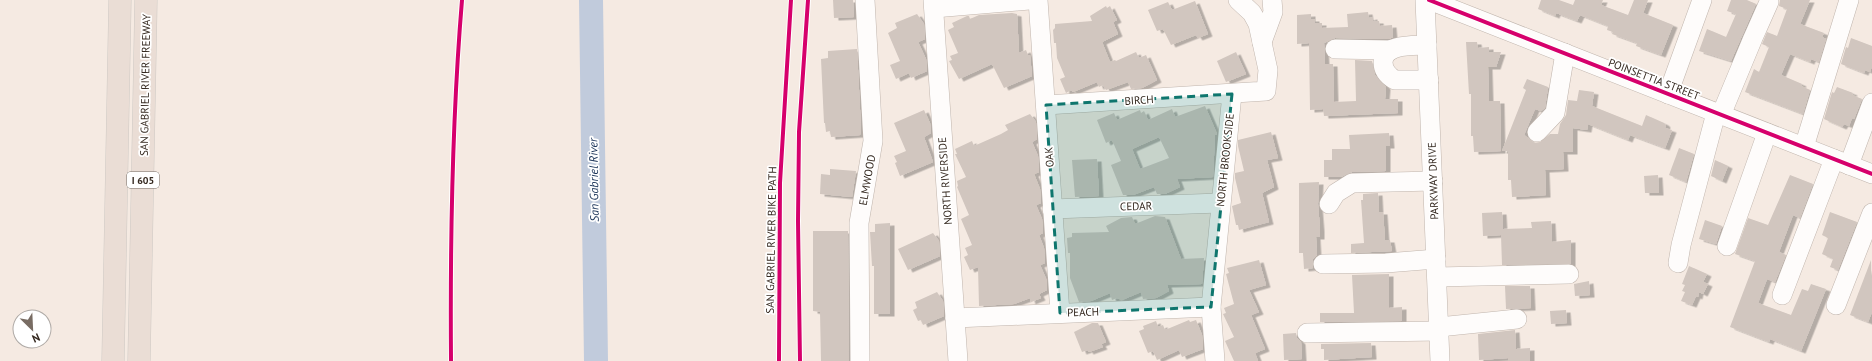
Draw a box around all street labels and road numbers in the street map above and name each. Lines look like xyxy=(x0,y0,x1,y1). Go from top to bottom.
street label: SAN GABRIEL RIVER FREEWAY xyxy=(137,13,153,156)
street label: POINSETTIA STREET xyxy=(1606,55,1702,103)
street label: BIRCH xyxy=(1124,92,1154,108)
street label: NORTH BROOKSIDE xyxy=(1213,113,1237,207)
street label: NORTH RIVERSIDE xyxy=(935,137,955,225)
street label: PARKWAY DRIVE xyxy=(1425,142,1441,220)
street label: OAK xyxy=(1041,146,1057,168)
street label: ELMWOOD xyxy=(856,153,878,207)
street label: SAN GABRIEL RIVER BIKE PATH xyxy=(763,166,779,314)
road number: I 605 xyxy=(127,172,159,188)
street label: CEDAR xyxy=(1120,198,1153,214)
street label: PEACH xyxy=(1067,304,1099,320)

